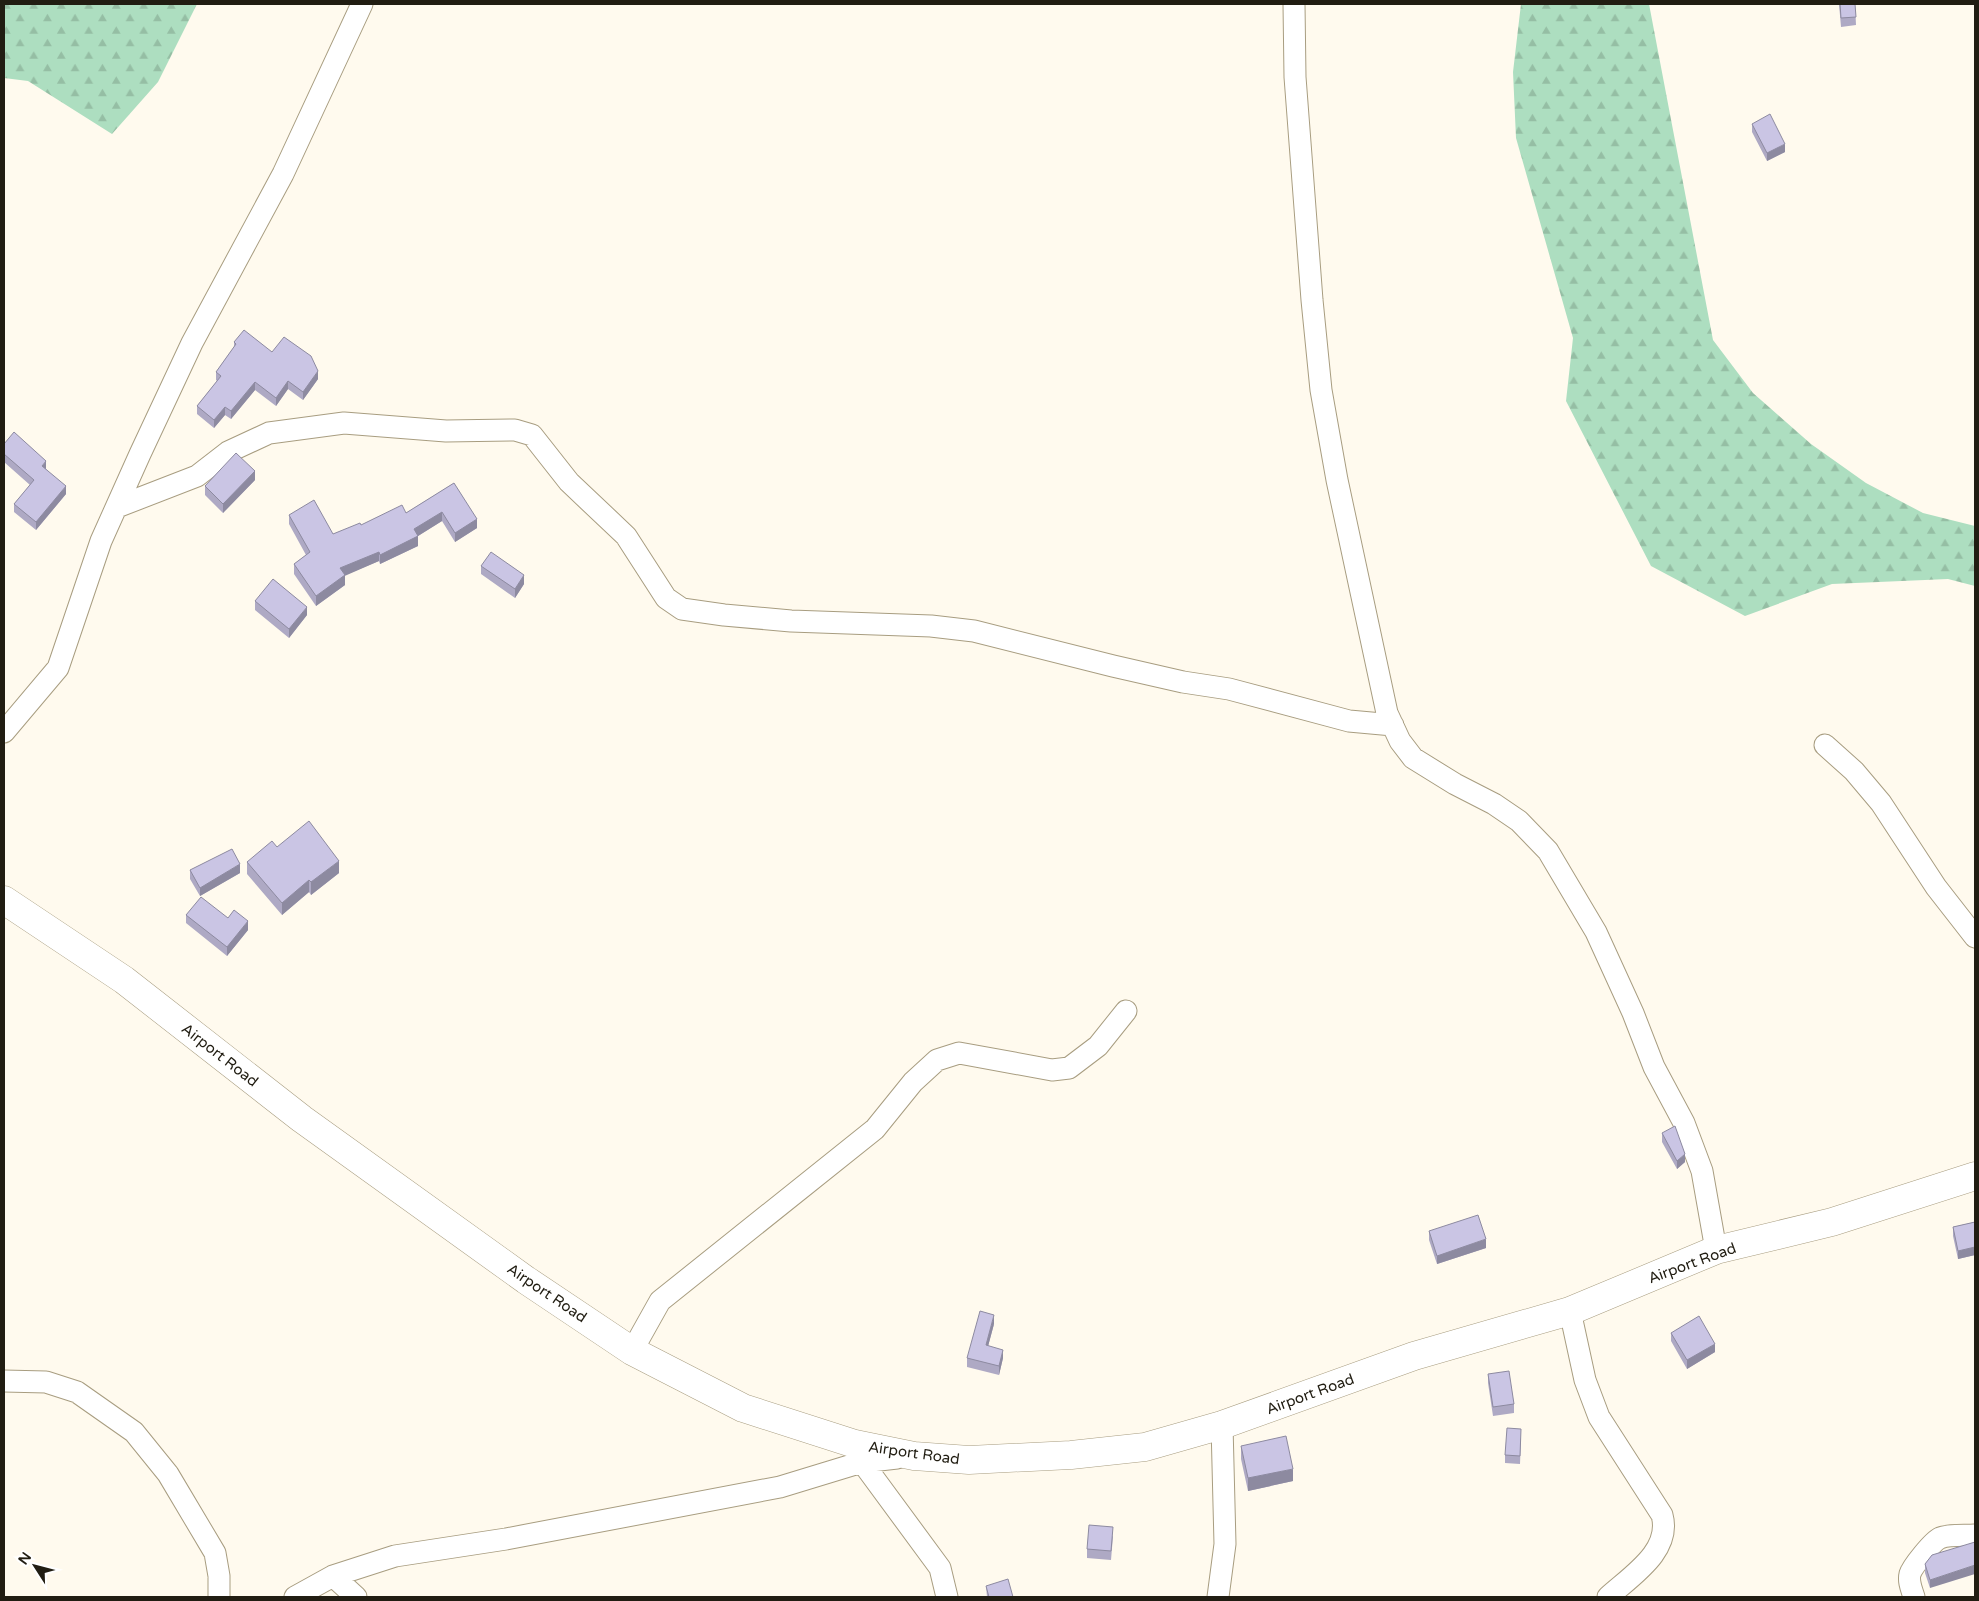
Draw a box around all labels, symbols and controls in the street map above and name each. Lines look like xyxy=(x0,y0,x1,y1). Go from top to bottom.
street label: Airport Road xyxy=(178,1020,262,1090)
street label: Airport Road xyxy=(1646,1239,1738,1287)
street label: Airport Road xyxy=(504,1260,590,1326)
street label: Airport Road xyxy=(1264,1370,1356,1418)
street label: Airport Road xyxy=(867,1438,961,1468)
north arrow xyxy=(10,1541,60,1591)
text: N xyxy=(15,1549,35,1568)

